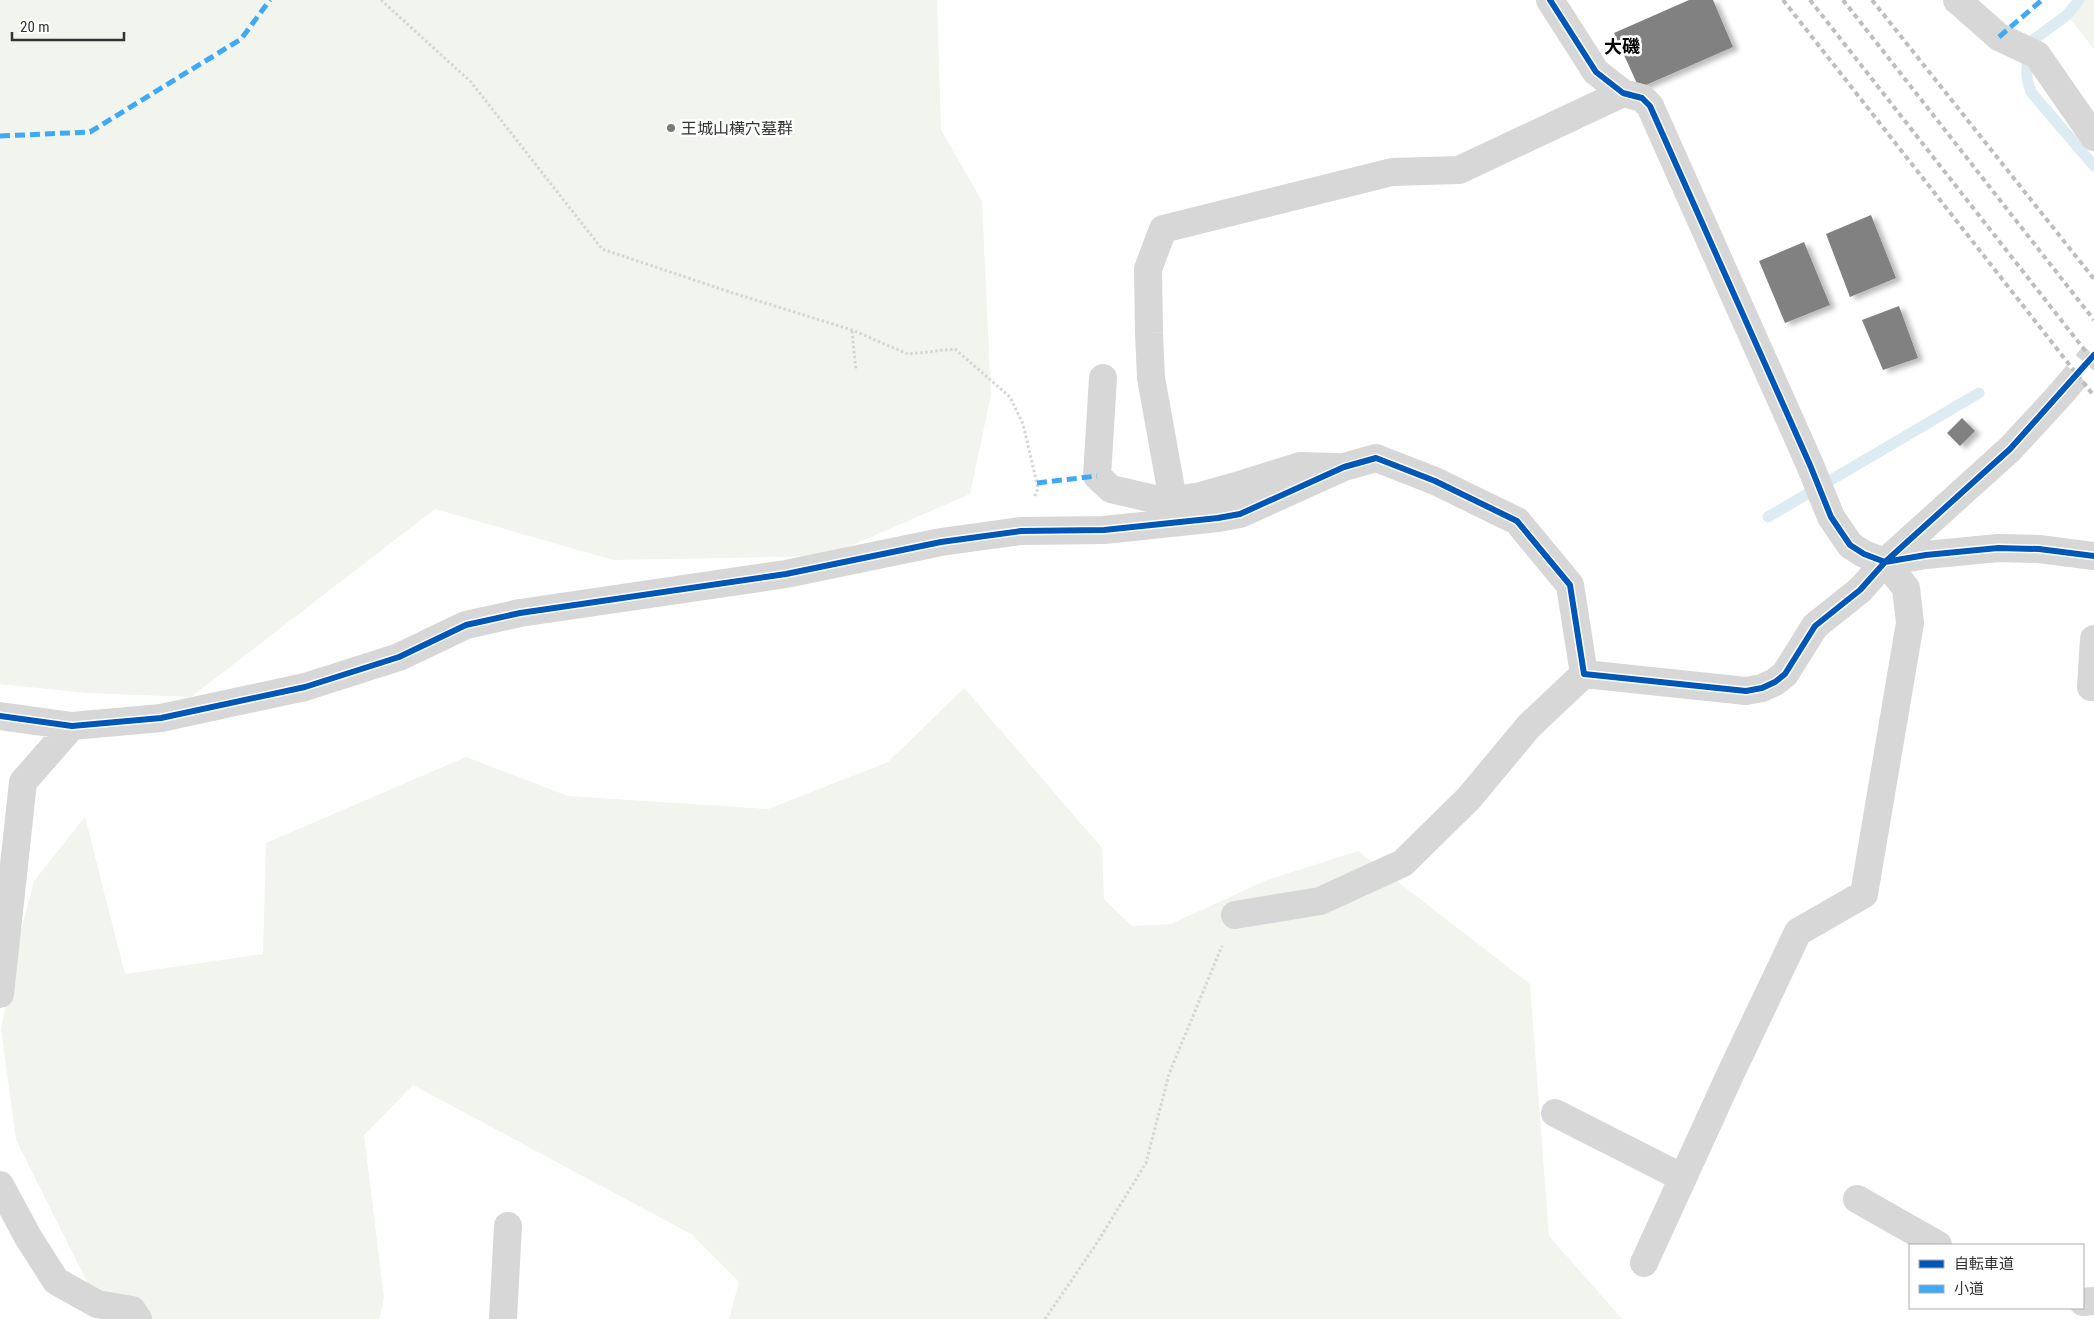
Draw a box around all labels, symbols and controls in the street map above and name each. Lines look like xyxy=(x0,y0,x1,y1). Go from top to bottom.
scale bar xyxy=(12,10,125,42)
text: 20 m xyxy=(20,18,50,36)
district label: 大磯 xyxy=(1604,36,1640,57)
place label: 王城山横穴墓群 xyxy=(681,119,793,138)
marker: 王城山横穴墓群 xyxy=(665,122,677,134)
legend xyxy=(1909,1244,2084,1309)
text: 自転車道 xyxy=(1954,1255,2014,1273)
text: 小道 xyxy=(1954,1280,1984,1298)

